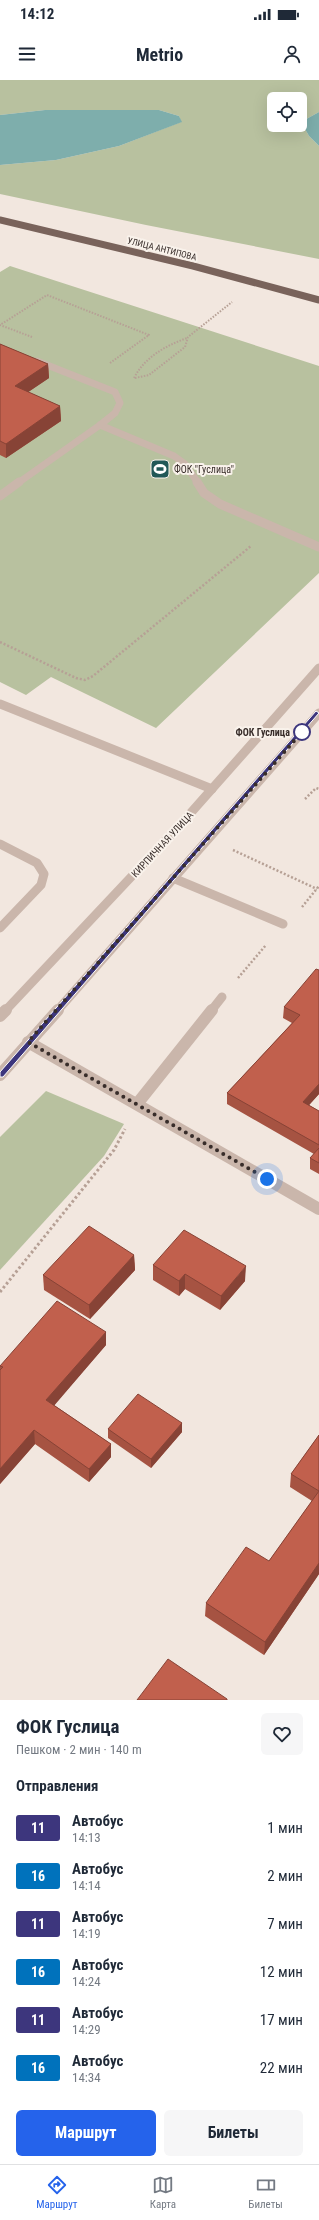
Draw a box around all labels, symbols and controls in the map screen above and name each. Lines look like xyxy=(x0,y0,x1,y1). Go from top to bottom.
text: 14:12 xyxy=(20,5,54,23)
icon: menu xyxy=(16,43,38,65)
icon: person xyxy=(281,43,303,65)
text: Metrio xyxy=(136,44,183,65)
map controls xyxy=(267,92,307,132)
button: locate xyxy=(267,92,307,132)
street label: УЛИЦА АНТИПОВА xyxy=(126,236,198,262)
sports icon: ФОК "Гуслица" xyxy=(149,458,171,480)
place label: ФОК "Гуслица" xyxy=(174,463,234,475)
marker: ФОК Гуслица xyxy=(293,723,311,741)
place label: ФОК Гуслица xyxy=(236,727,290,738)
street label: КИРПИЧНАЯ УЛИЦА xyxy=(129,809,196,879)
your location xyxy=(257,1169,277,1189)
button: heart xyxy=(261,1713,303,1755)
text: ФОК Гуслица xyxy=(16,1715,119,1738)
text: Пешком · 2 мин · 140 m xyxy=(16,1742,142,1757)
text: Отправления xyxy=(16,1777,98,1795)
text: Автобус xyxy=(72,1812,123,1830)
text: 1 мин xyxy=(267,1819,303,1837)
text: 11 xyxy=(31,1820,45,1836)
text: 14:13 xyxy=(72,1830,101,1845)
text: Автобус xyxy=(72,1860,123,1878)
text: 2 мин xyxy=(267,1867,303,1885)
text: 16 xyxy=(31,1868,45,1884)
text: 14:14 xyxy=(72,1878,101,1893)
text: Автобус xyxy=(72,1908,123,1926)
text: 7 мин xyxy=(267,1915,303,1933)
text: 11 xyxy=(31,1916,45,1932)
text: 14:19 xyxy=(72,1926,101,1941)
text: Автобус xyxy=(72,1956,123,1974)
text: 12 мин xyxy=(260,1963,303,1981)
text: 16 xyxy=(31,1964,45,1980)
text: 14:24 xyxy=(72,1974,101,1989)
text: Автобус xyxy=(72,2004,123,2022)
text: 17 мин xyxy=(260,2011,303,2029)
text: 11 xyxy=(31,2012,45,2028)
text: 14:29 xyxy=(72,2022,101,2037)
text: Автобус xyxy=(72,2052,123,2070)
text: 22 мин xyxy=(260,2059,303,2077)
text: 16 xyxy=(31,2060,45,2076)
text: 14:34 xyxy=(72,2070,101,2085)
button: Маршрут xyxy=(16,2110,156,2156)
button: Билеты xyxy=(164,2110,303,2156)
tab: Маршрут xyxy=(36,2174,78,2211)
tab: Карта xyxy=(150,2174,176,2211)
tab: Билеты xyxy=(248,2174,283,2211)

